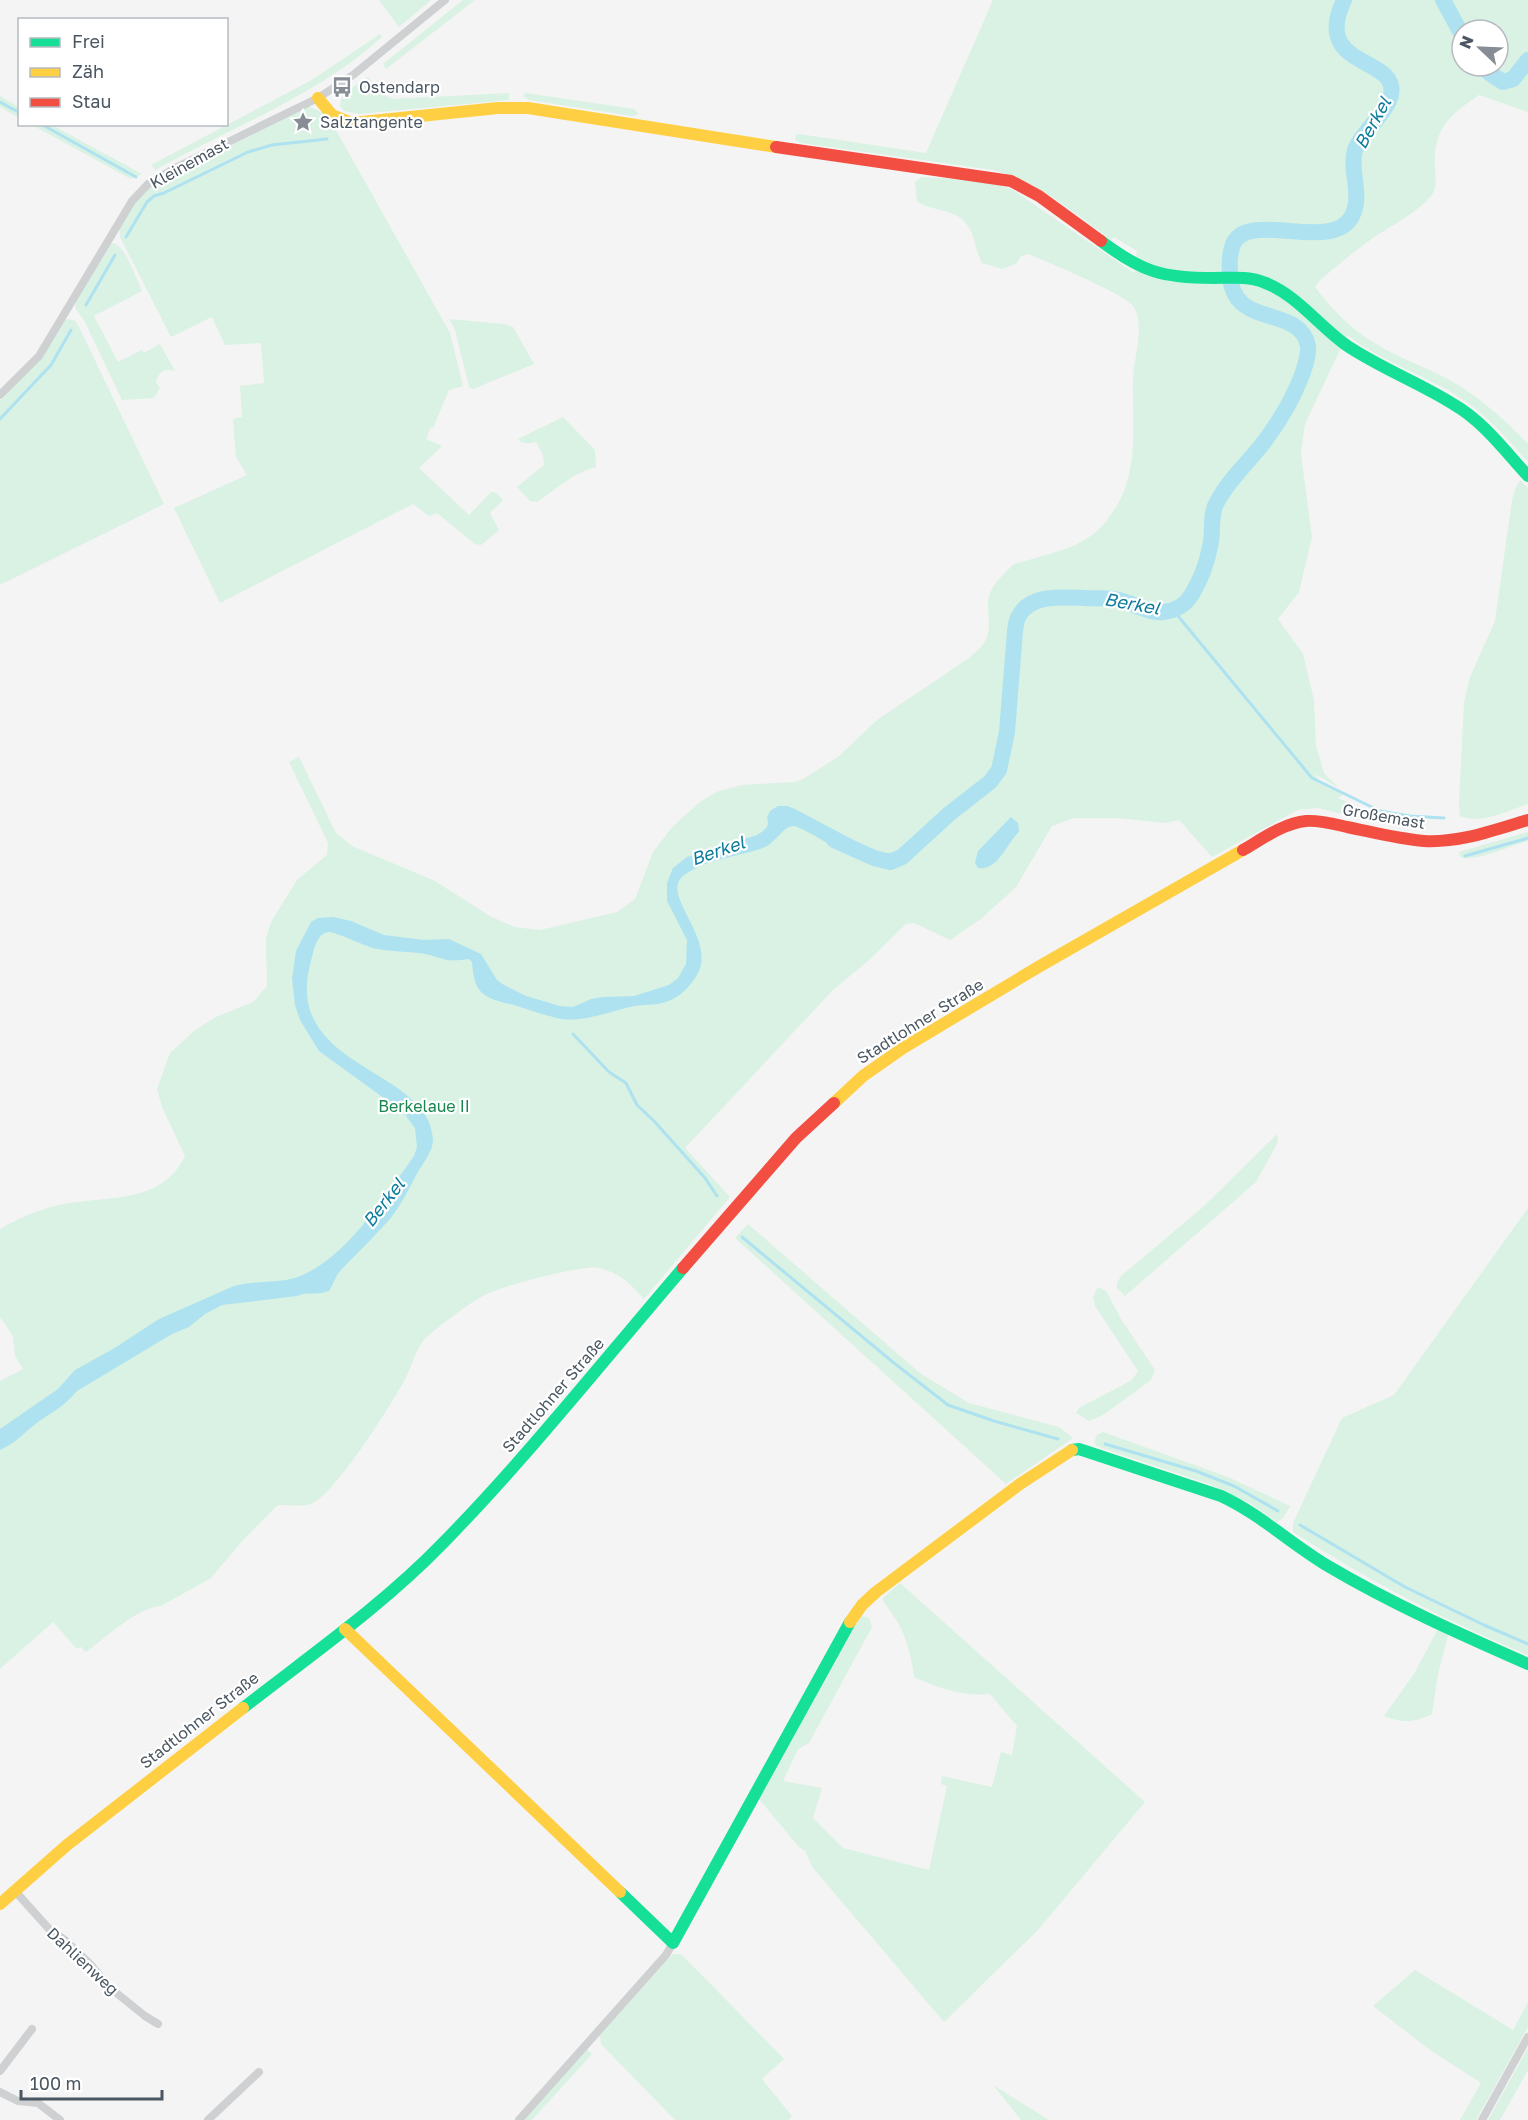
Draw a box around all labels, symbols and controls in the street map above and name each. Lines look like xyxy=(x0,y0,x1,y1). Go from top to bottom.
legend xyxy=(18,18,228,126)
north arrow xyxy=(1450,18,1510,78)
text: Frei xyxy=(72,30,105,52)
text: N xyxy=(1455,33,1478,52)
text: Zäh xyxy=(72,60,104,82)
bus stop icon: Ostendarp xyxy=(330,75,354,99)
place label: Ostendarp xyxy=(359,77,440,97)
text: Stau xyxy=(72,90,111,112)
water label: Berkel xyxy=(1349,92,1396,152)
place icon: Salztangente xyxy=(291,110,315,134)
place label: Salztangente xyxy=(320,112,423,132)
street label: Kleinemast xyxy=(146,133,232,193)
water label: Berkel xyxy=(1103,587,1163,619)
street label: Großemast xyxy=(1341,799,1427,833)
water label: Berkel xyxy=(688,830,749,869)
street label: Stadtlohner Straße xyxy=(853,974,987,1068)
park label: Berkelaue II xyxy=(378,1096,470,1116)
water label: Berkel xyxy=(357,1173,410,1231)
street label: Stadtlohner Straße xyxy=(498,1334,608,1456)
street label: Stadtlohner Straße xyxy=(136,1667,262,1773)
street label: Dahlienweg xyxy=(43,1923,123,1999)
scale bar xyxy=(21,2063,162,2101)
text: 100 m xyxy=(30,2072,81,2094)

